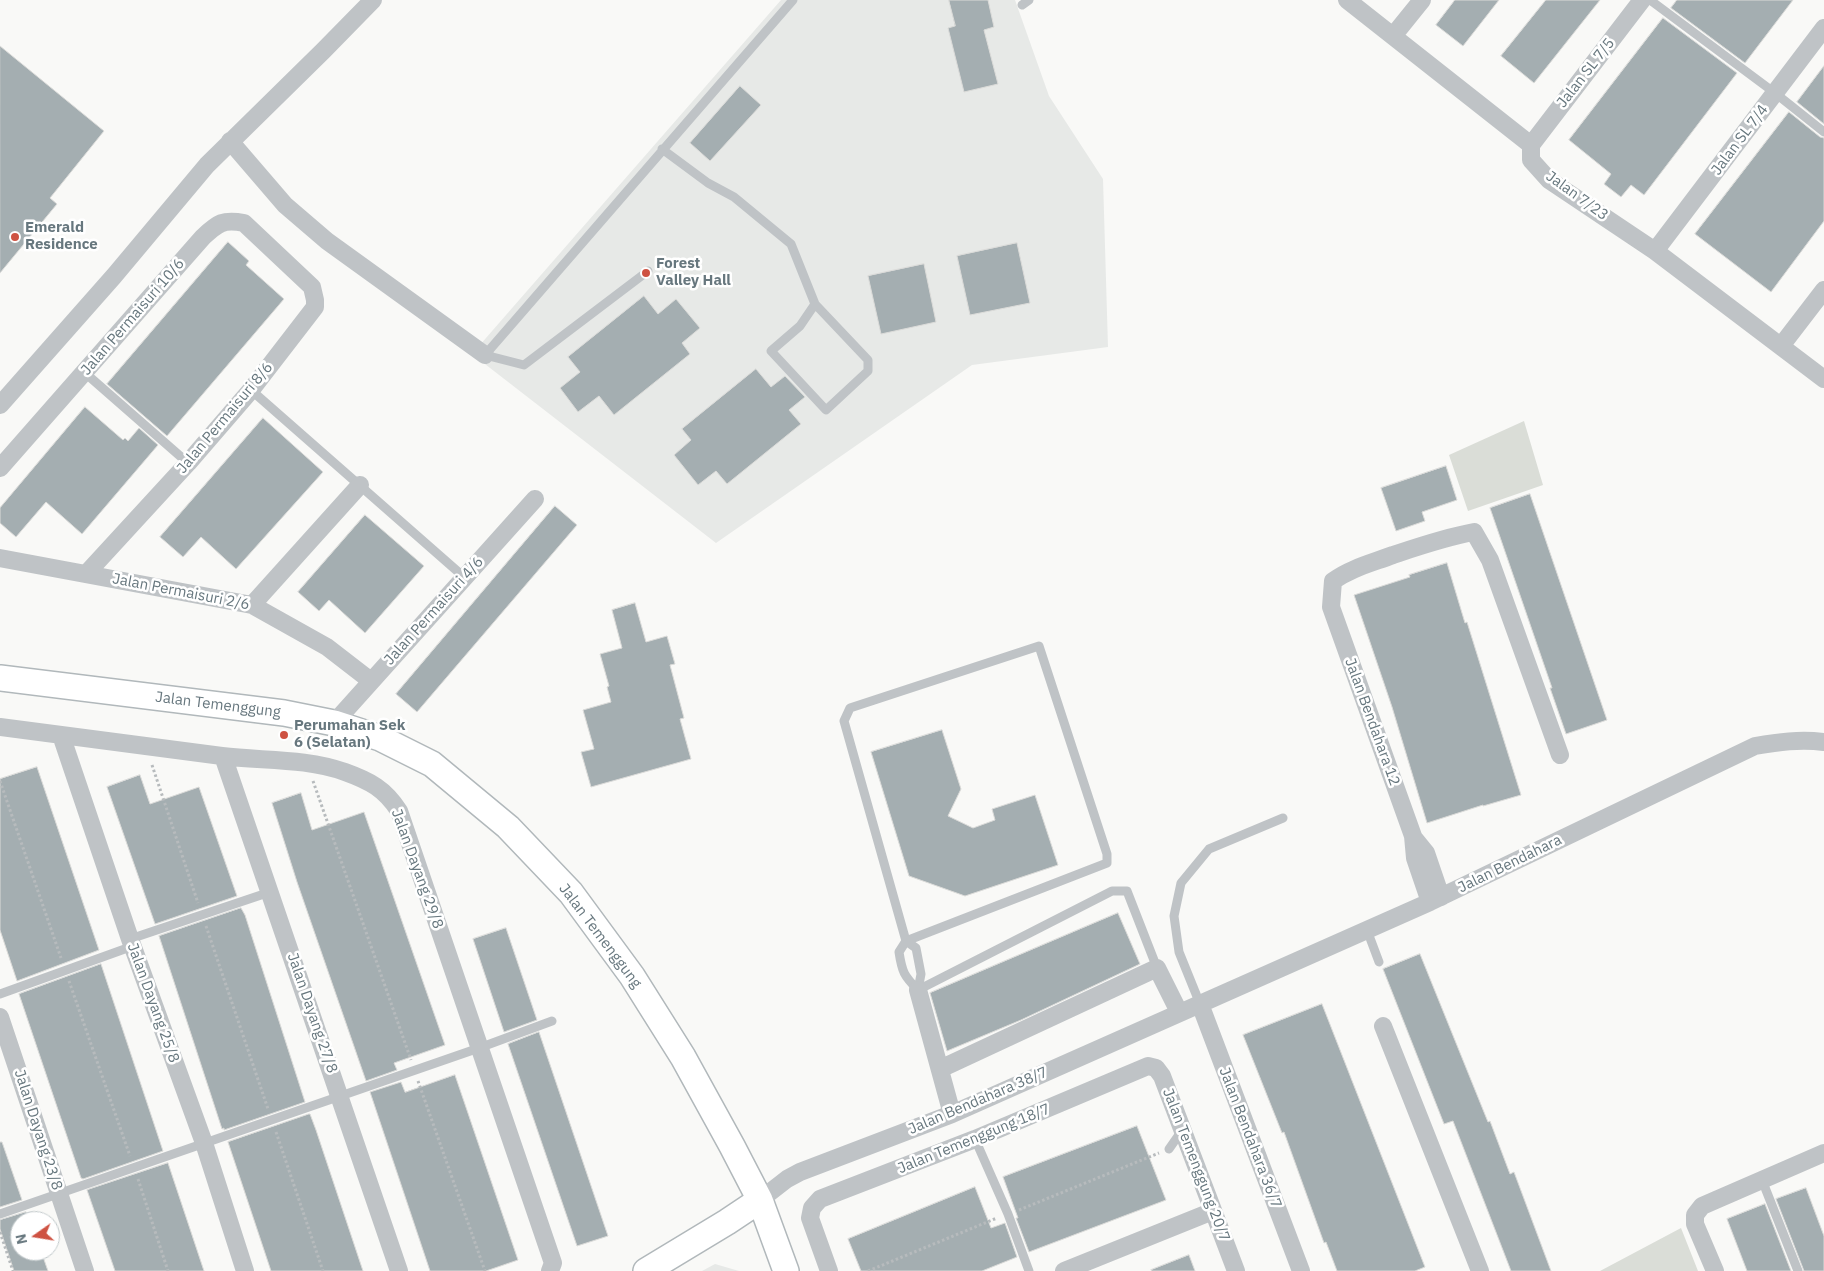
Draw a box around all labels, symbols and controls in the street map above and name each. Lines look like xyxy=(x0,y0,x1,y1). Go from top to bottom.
street label: Jalan SL 7/5 xyxy=(1553,35,1619,111)
street label: Jalan SL 7/4 xyxy=(1708,101,1772,179)
street label: Jalan 7/23 xyxy=(1542,167,1612,225)
place label: Emerald Residence xyxy=(25,219,98,254)
marker: Emerald Residence xyxy=(9,231,21,243)
street label: Jalan Permaisuri 10/6 xyxy=(77,255,189,379)
place label: Forest Valley Hall xyxy=(656,255,731,290)
marker: Forest Valley Hall xyxy=(640,267,652,279)
street label: Jalan Permaisuri 8/6 xyxy=(173,359,277,477)
street label: Jalan Permaisuri 4/6 xyxy=(381,553,487,669)
street label: Jalan Permaisuri 2/6 xyxy=(111,570,251,614)
street label: Jalan Bendahara 12 xyxy=(1341,656,1403,788)
street label: Jalan Temenggung xyxy=(154,688,282,722)
place label: Perumahan Sek 6 (Selatan) xyxy=(294,717,405,752)
marker: Perumahan Sek 6 (Selatan) xyxy=(278,729,290,741)
street label: Jalan Dayang 29/8 xyxy=(387,807,447,931)
street label: Jalan Bendahara xyxy=(1455,831,1565,897)
street label: Jalan Temenggung xyxy=(555,880,645,992)
street label: Jalan Dayang 25/8 xyxy=(123,941,183,1065)
street label: Jalan Dayang 27/8 xyxy=(283,951,341,1075)
street label: Jalan Bendahara 38/7 xyxy=(906,1064,1050,1138)
street label: Jalan Bendahara 36/7 xyxy=(1215,1065,1285,1211)
street label: Jalan Dayang 23/8 xyxy=(10,1067,66,1193)
street label: Jalan Temenggung 20/7 xyxy=(1158,1086,1234,1244)
street label: Jalan Temenggung 18/7 xyxy=(895,1100,1053,1178)
north arrow xyxy=(10,1211,60,1261)
text: N xyxy=(11,1232,31,1246)

